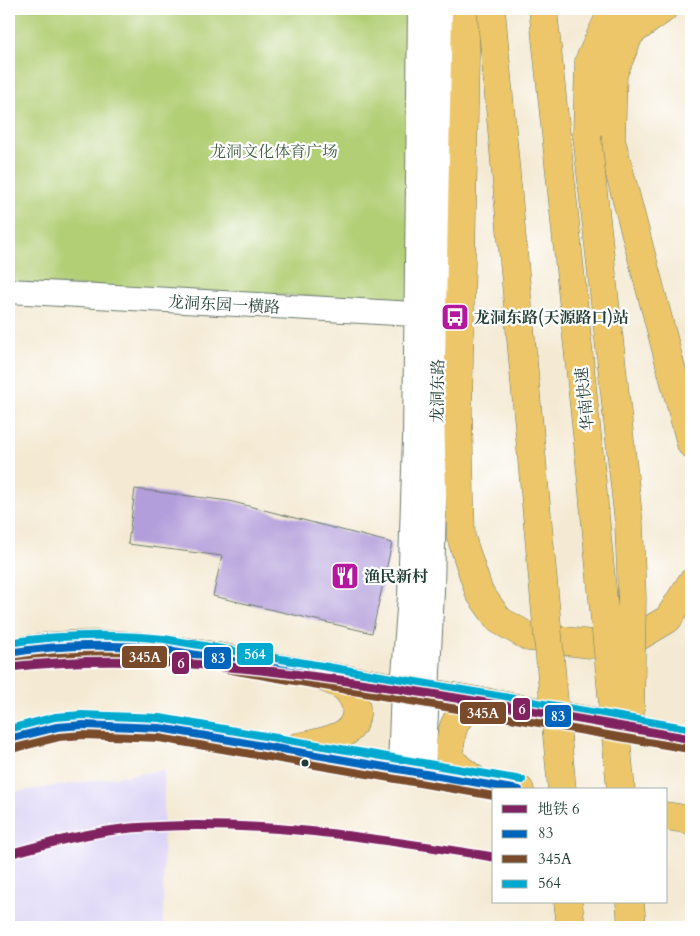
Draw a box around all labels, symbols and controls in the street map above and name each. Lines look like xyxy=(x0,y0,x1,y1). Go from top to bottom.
park label: 龙洞文化体育广场 xyxy=(210,141,338,163)
street label: 龙洞东园一横路 xyxy=(167,291,280,319)
bus stop icon: 龙洞东路(天源路口)站 xyxy=(440,302,470,332)
place label: 龙洞东路(天源路口)站 xyxy=(474,307,629,329)
street label: 龙洞东路 xyxy=(426,359,450,423)
street label: 华南快速 xyxy=(571,366,599,432)
restaurant icon: 渔民新村 xyxy=(330,561,360,591)
place label: 渔民新村 xyxy=(364,566,428,588)
line badge: 564 xyxy=(236,642,274,666)
line badge: 345A xyxy=(121,645,168,669)
text: 564 xyxy=(244,645,266,664)
line badge: 83 xyxy=(203,646,232,670)
text: 345A xyxy=(129,648,161,667)
text: 83 xyxy=(211,649,225,668)
line badge: 6 xyxy=(171,651,190,675)
text: 6 xyxy=(177,654,185,673)
line badge: 6 xyxy=(512,697,531,721)
text: 6 xyxy=(518,700,526,719)
line badge: 345A xyxy=(459,701,507,725)
text: 345A xyxy=(467,704,499,723)
line badge: 83 xyxy=(544,704,572,728)
text: 83 xyxy=(551,707,565,726)
unlabelled marker xyxy=(300,758,310,768)
legend xyxy=(492,788,668,904)
text: 地铁 6 xyxy=(538,799,580,819)
text: 83 xyxy=(538,823,553,843)
text: 345A xyxy=(538,849,572,869)
text: 564 xyxy=(538,873,561,893)

